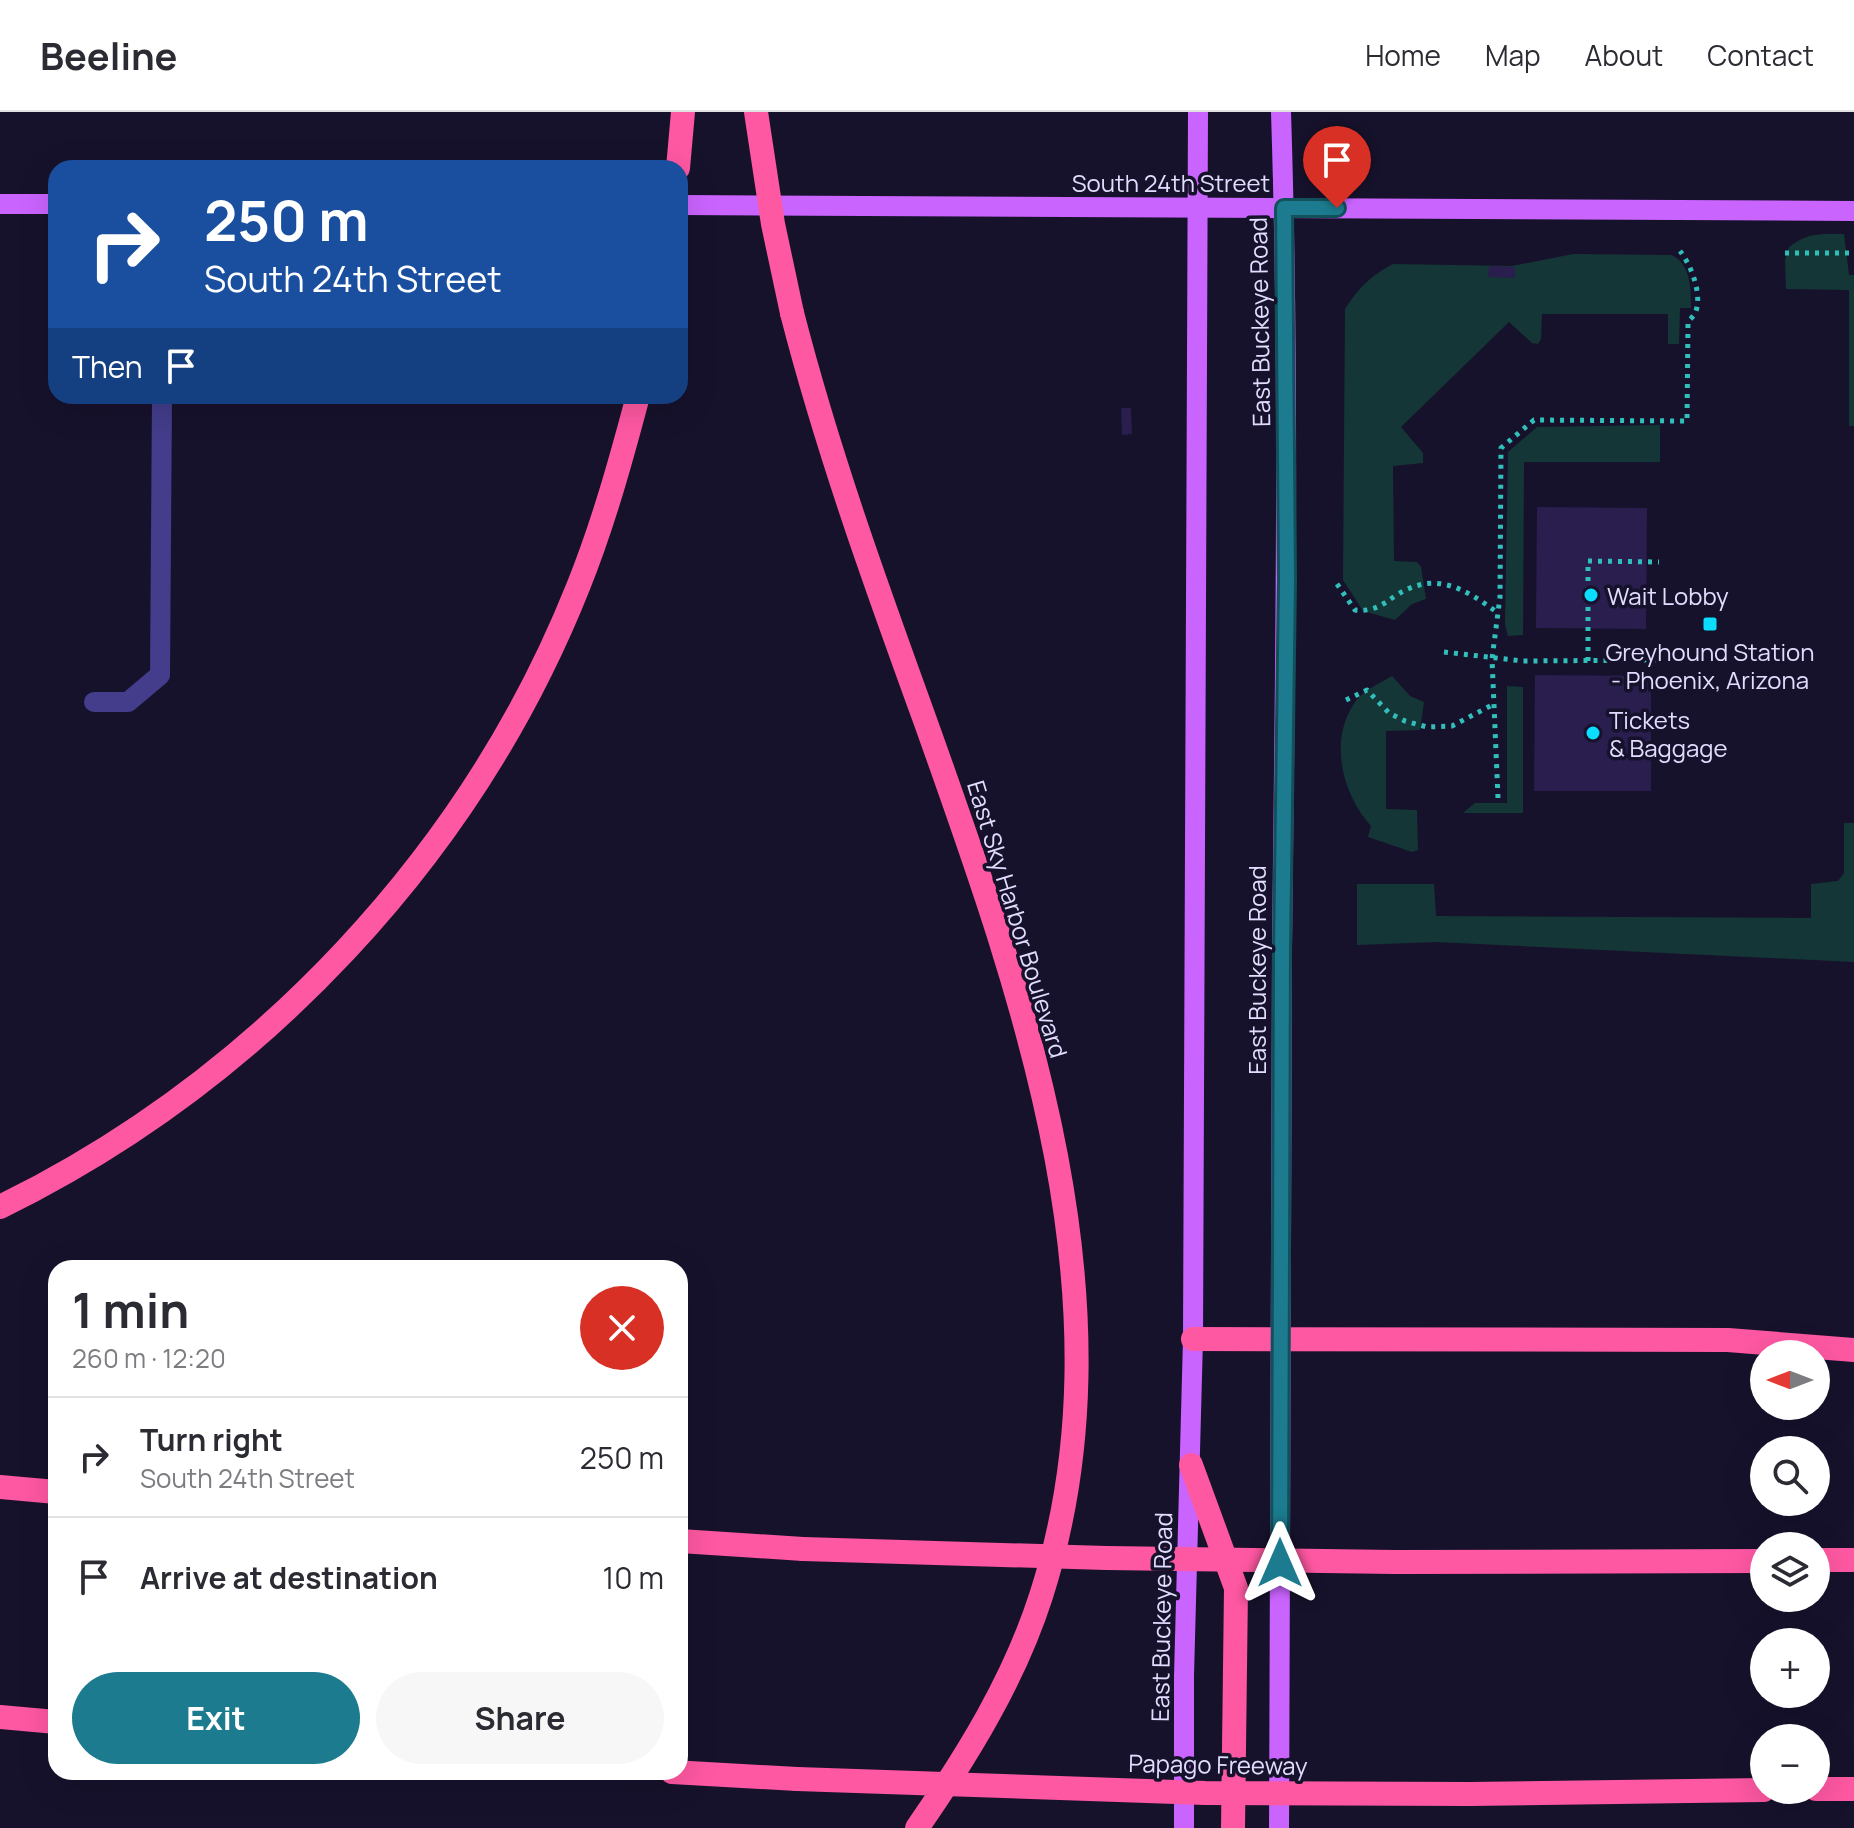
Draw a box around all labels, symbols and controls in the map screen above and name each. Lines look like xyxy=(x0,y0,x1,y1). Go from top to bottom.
text: Beeline xyxy=(40,29,177,81)
text: Home xyxy=(1365,36,1441,74)
text: Map xyxy=(1485,36,1541,74)
text: About xyxy=(1585,36,1663,74)
text: Contact xyxy=(1707,36,1814,74)
pin xyxy=(1303,126,1371,208)
icon: arrive xyxy=(1315,138,1359,182)
street label: South 24th Street xyxy=(1072,166,1270,199)
text: 250 m xyxy=(204,181,369,258)
icon: right xyxy=(72,192,176,296)
street label: East Buckeye Road xyxy=(1241,217,1277,427)
text: South 24th Street xyxy=(204,254,502,303)
icon: arrive xyxy=(159,344,203,388)
text: Then xyxy=(72,346,143,387)
place label: Wait Lobby xyxy=(1607,579,1729,612)
marker: Wait Lobby xyxy=(1582,586,1600,604)
marker: Greyhound Station - Phoenix, Arizona xyxy=(1701,615,1719,633)
place label: Greyhound Station - Phoenix, Arizona xyxy=(1605,635,1815,696)
place label: Tickets & Baggage xyxy=(1609,703,1727,764)
marker: Tickets & Baggage xyxy=(1584,724,1602,742)
street label: East Sky Harbor Boulevard xyxy=(960,776,1076,1062)
street label: East Buckeye Road xyxy=(1240,865,1273,1075)
text: 1 min xyxy=(72,1277,189,1342)
button: close xyxy=(580,1286,664,1370)
text: 260 m · 12:20 xyxy=(72,1340,226,1376)
north arrow xyxy=(1750,1340,1830,1420)
map controls xyxy=(1750,1340,1830,1804)
text: Turn right xyxy=(140,1419,283,1460)
icon: right xyxy=(72,1435,116,1479)
button: search xyxy=(1750,1436,1830,1516)
text: 250 m xyxy=(580,1437,664,1478)
text: South 24th Street xyxy=(140,1460,355,1496)
street label: East Buckeye Road xyxy=(1143,1512,1179,1722)
position arrow xyxy=(1238,1521,1322,1605)
button: layers xyxy=(1750,1532,1830,1612)
icon: arrive xyxy=(72,1555,116,1599)
text: Arrive at destination xyxy=(140,1557,438,1598)
text: 10 m xyxy=(603,1557,664,1598)
button: + xyxy=(1750,1628,1830,1708)
button: Exit xyxy=(72,1672,360,1764)
button: Share xyxy=(376,1672,664,1764)
button: − xyxy=(1750,1724,1830,1804)
street label: Papago Freeway xyxy=(1128,1746,1308,1782)

